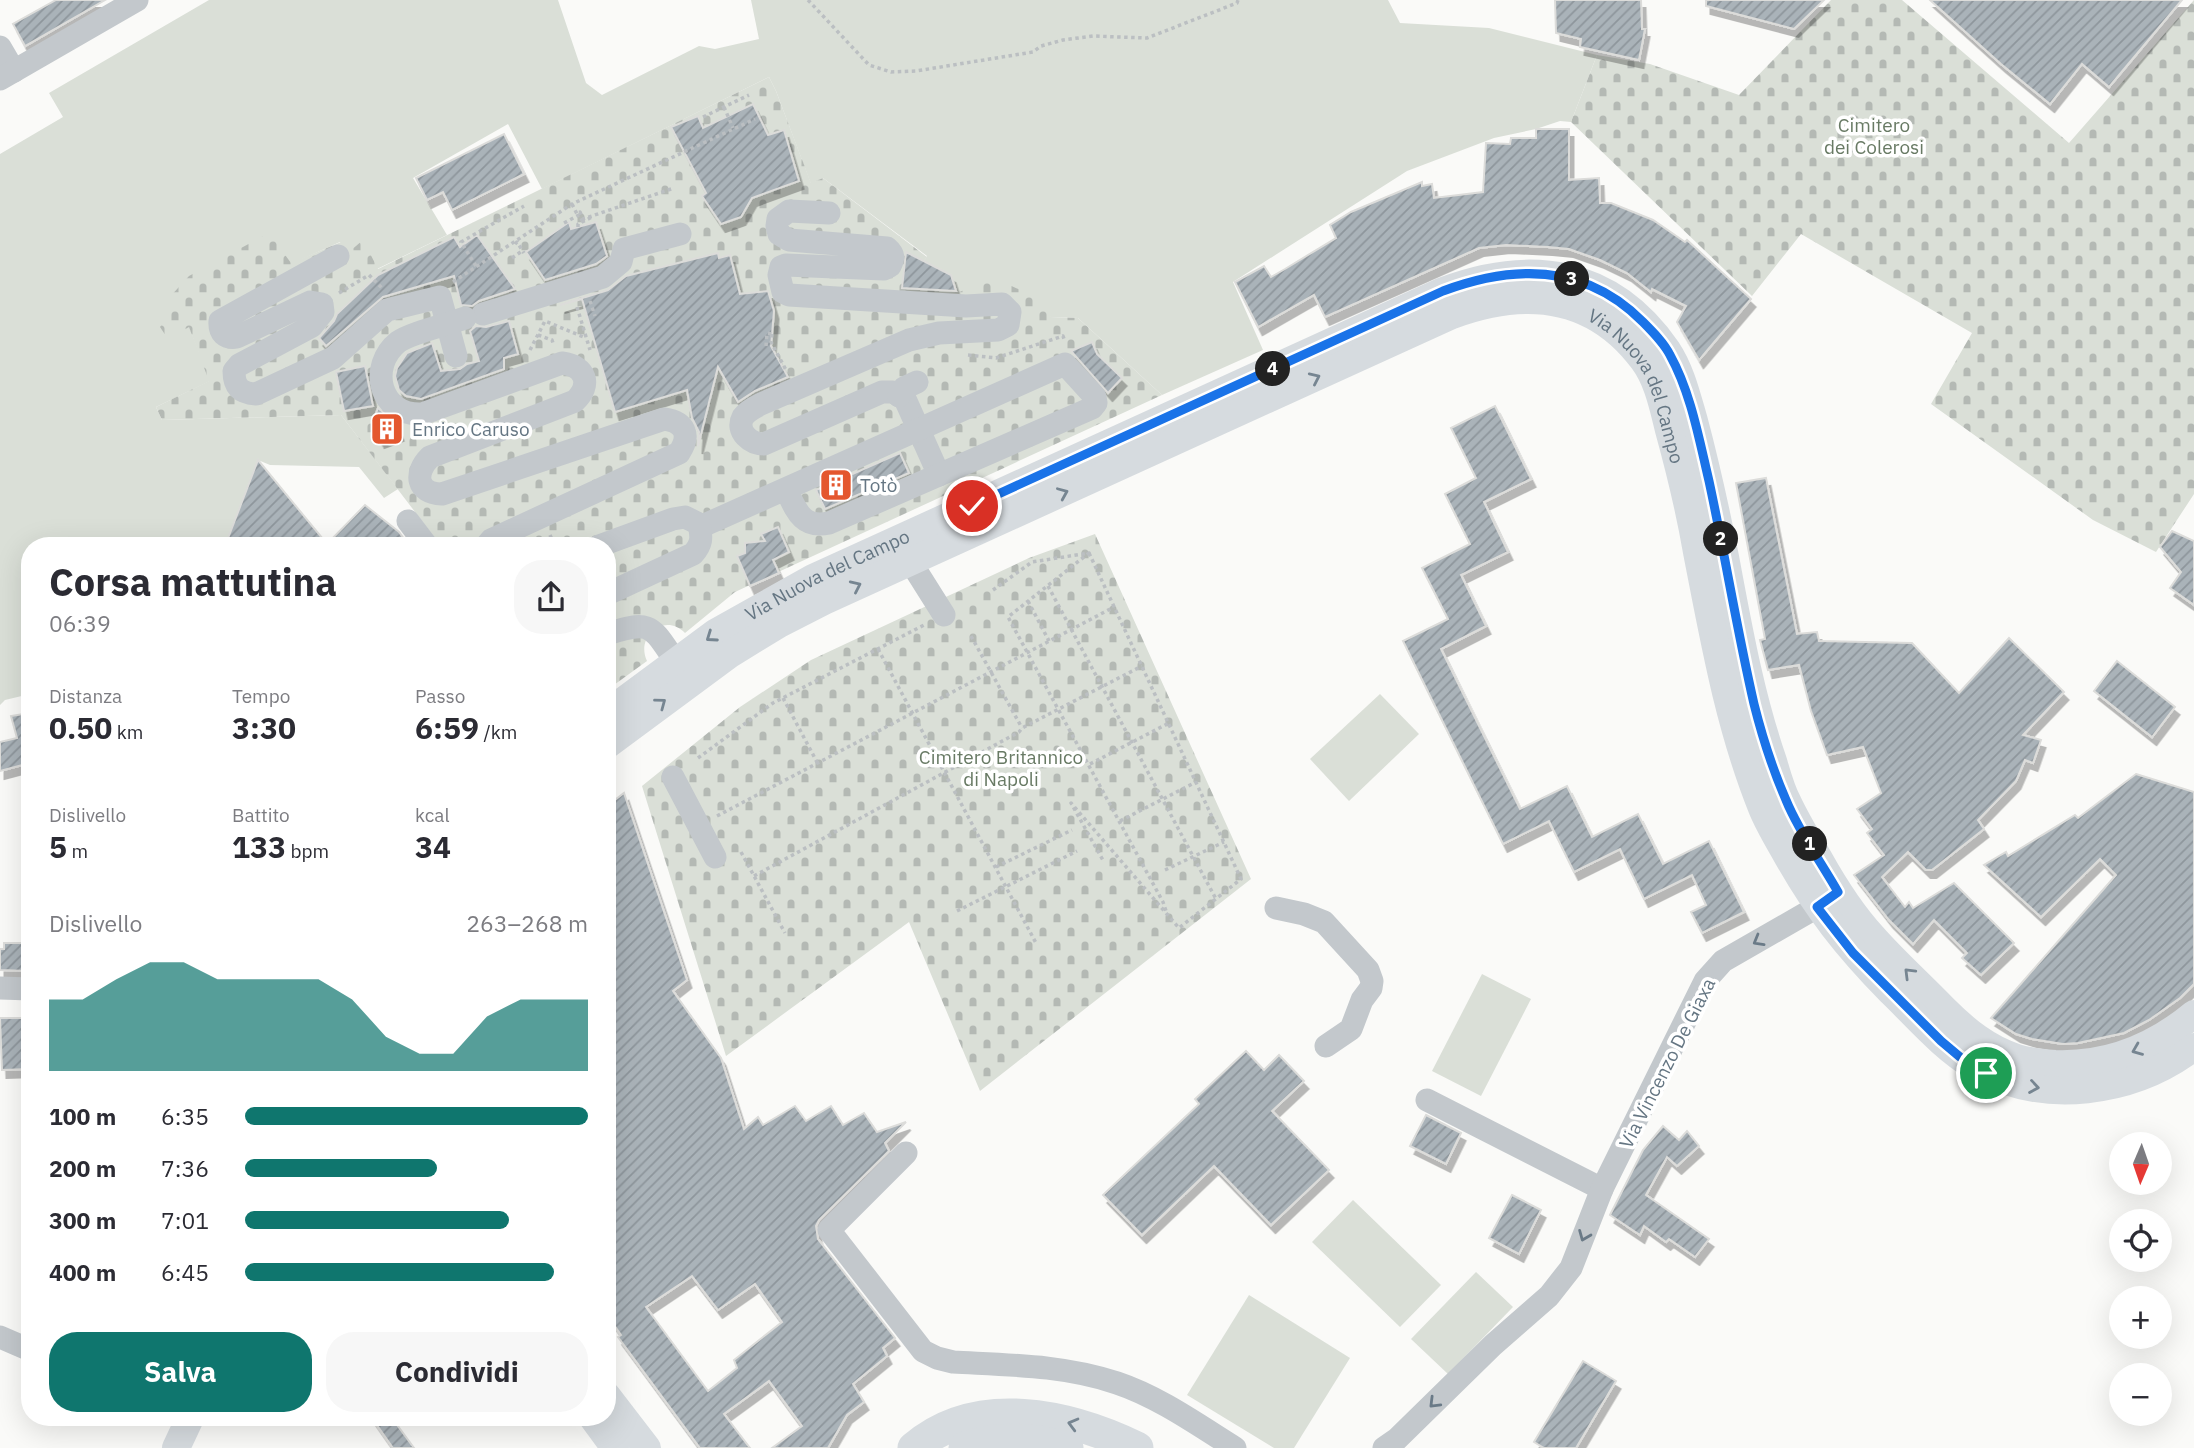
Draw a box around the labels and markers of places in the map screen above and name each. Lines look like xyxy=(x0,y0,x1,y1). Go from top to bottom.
pin: 3 xyxy=(1554,262,1590,296)
pin: 4 xyxy=(1256,352,1290,386)
building icon: Enrico Caruso xyxy=(368,410,406,448)
place label: Enrico Caruso xyxy=(412,417,530,441)
building icon: Totò xyxy=(817,466,855,504)
place label: Totò xyxy=(860,473,898,497)
pin xyxy=(942,476,1002,536)
pin: 2 xyxy=(1704,522,1738,556)
pin: 1 xyxy=(1792,826,1828,862)
pin xyxy=(1956,1043,2016,1103)

